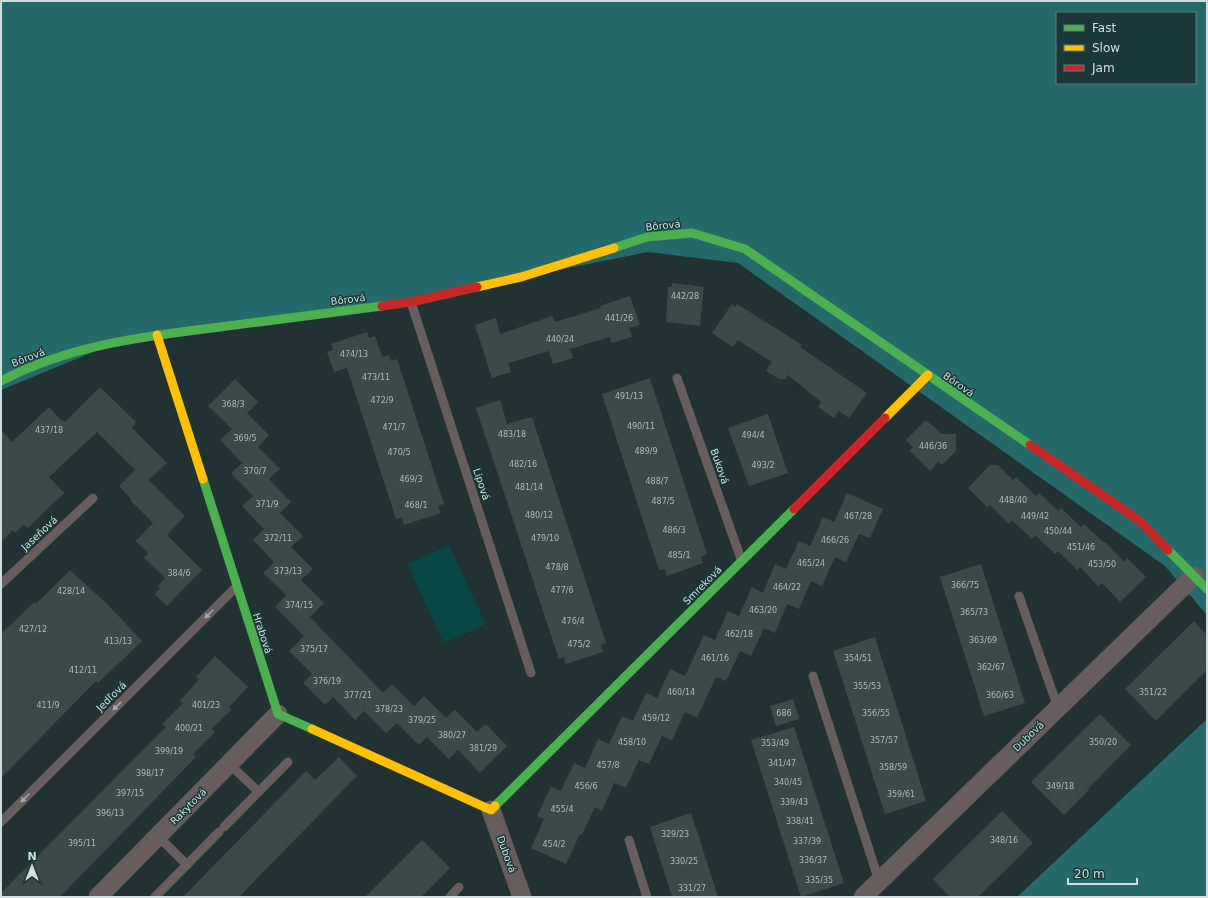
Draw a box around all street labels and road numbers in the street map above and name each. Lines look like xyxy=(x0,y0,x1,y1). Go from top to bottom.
street label: Bôrová xyxy=(645,218,681,233)
street label: Bôrová xyxy=(330,292,366,307)
street label: Bôrová xyxy=(10,346,47,369)
street label: Bôrová xyxy=(941,370,976,399)
street label: Buková xyxy=(708,447,731,485)
street label: Lipová xyxy=(471,467,492,501)
street label: Jaseňová xyxy=(18,514,60,553)
street label: Smreková xyxy=(681,564,724,607)
street label: Hrabová xyxy=(251,611,274,655)
street label: Jedľová xyxy=(94,679,128,714)
street label: Dubová xyxy=(1011,719,1046,754)
street label: Rakytová xyxy=(168,786,209,827)
street label: Dubová xyxy=(495,834,518,874)

